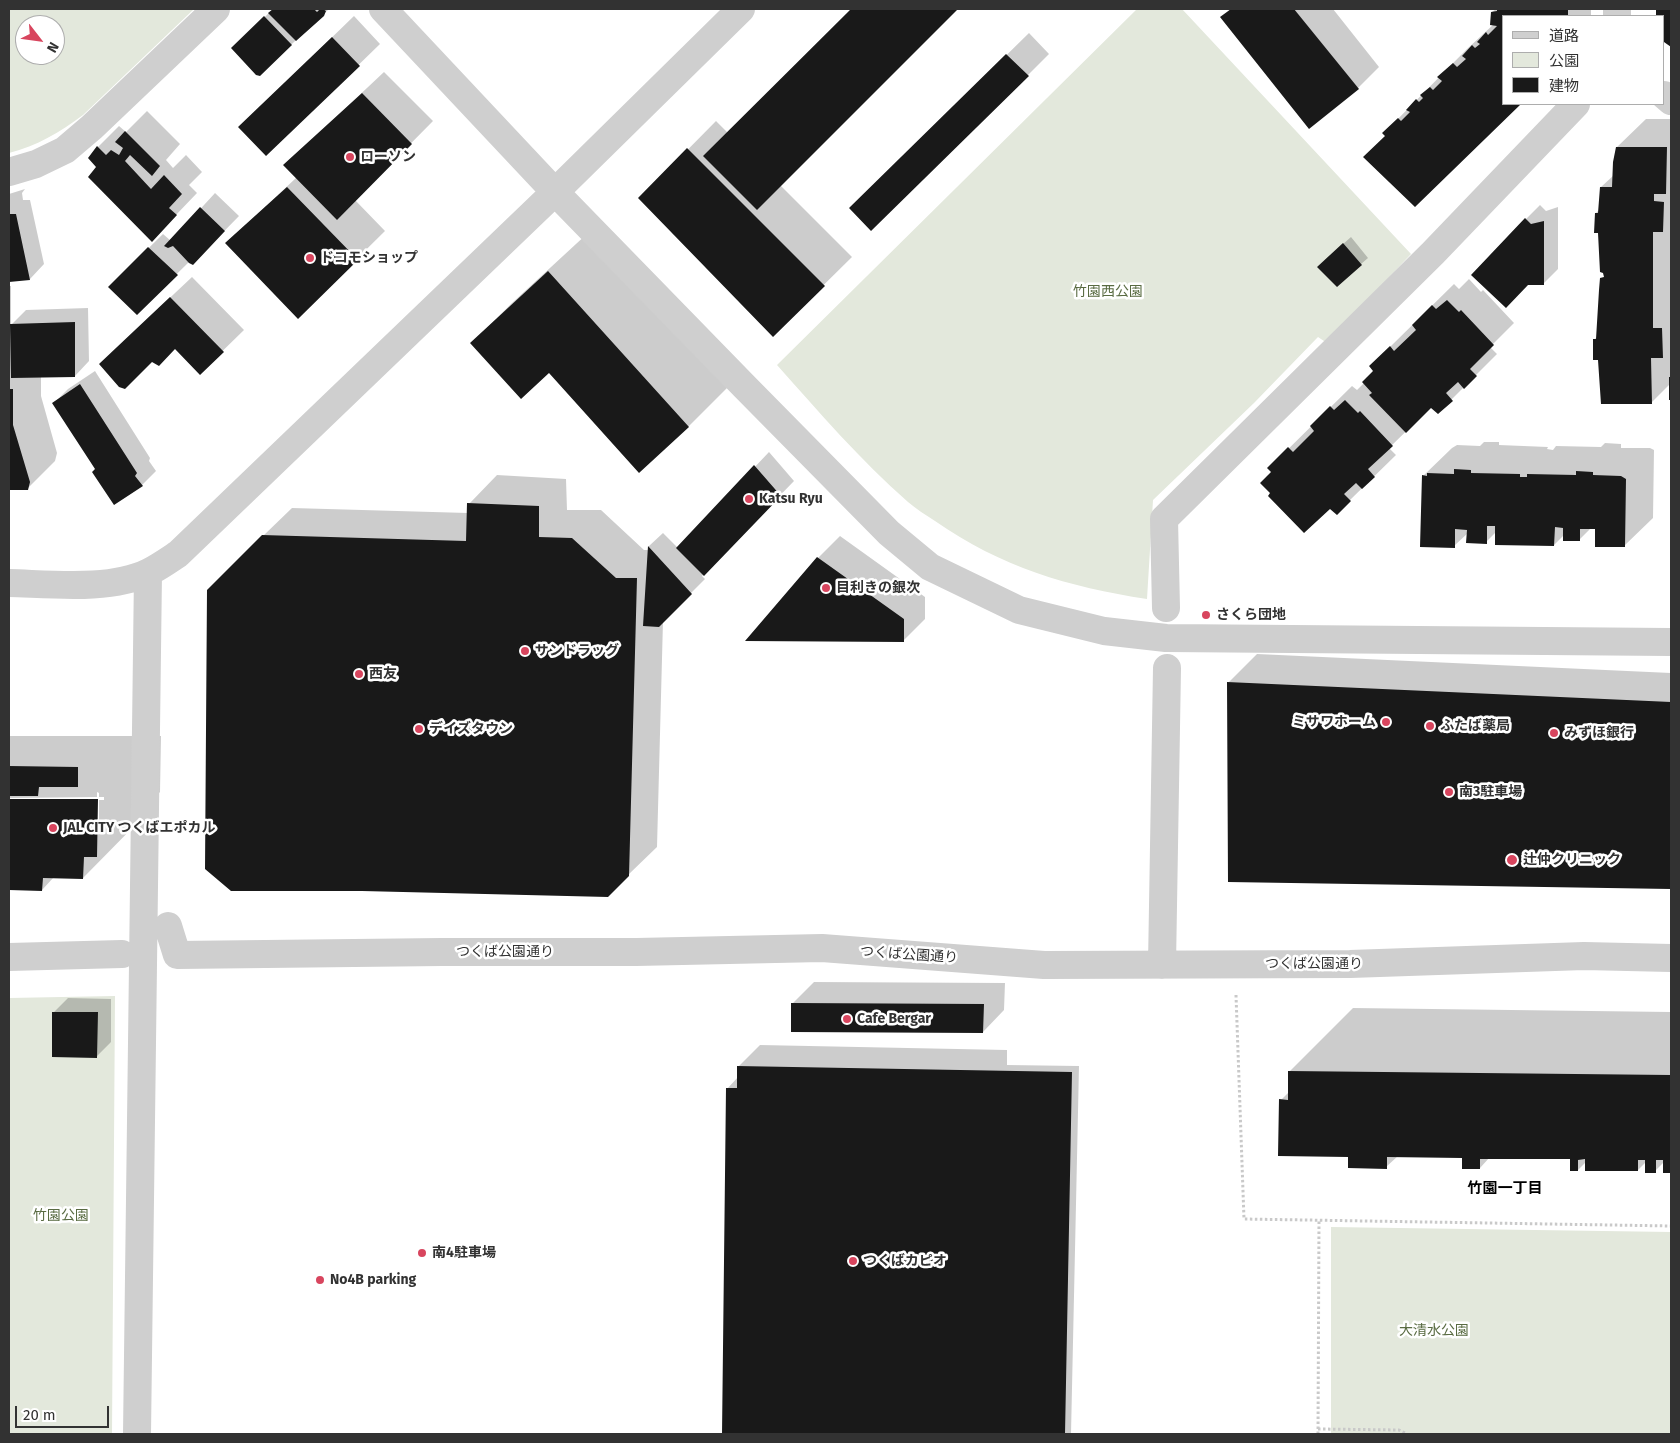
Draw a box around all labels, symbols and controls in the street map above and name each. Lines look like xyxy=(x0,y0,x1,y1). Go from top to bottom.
north arrow xyxy=(15,15,65,65)
legend xyxy=(1502,15,1665,105)
text: 道路 xyxy=(1549,27,1579,45)
text: N xyxy=(43,39,62,56)
text: 公園 xyxy=(1549,52,1579,70)
text: 建物 xyxy=(1549,77,1579,95)
place label: ローソン xyxy=(360,149,416,165)
marker: ローソン xyxy=(344,151,356,163)
place label: ドコモショップ xyxy=(320,250,418,266)
marker: ドコモショップ xyxy=(304,252,316,264)
park label: 竹園西公園 xyxy=(1073,284,1143,300)
place label: Katsu Ryu xyxy=(759,491,823,507)
marker: Katsu Ryu xyxy=(743,493,755,505)
place label: 目利きの銀次 xyxy=(836,580,920,596)
marker: 目利きの銀次 xyxy=(820,582,832,594)
place label: さくら団地 xyxy=(1216,607,1286,623)
marker: さくら団地 xyxy=(1200,609,1212,621)
place label: サンドラッグ xyxy=(535,643,619,659)
marker: サンドラッグ xyxy=(519,645,531,657)
place label: 西友 xyxy=(369,666,397,682)
marker: 西友 xyxy=(353,668,365,680)
place label: ミサワホーム xyxy=(1292,714,1376,730)
marker: ミサワホーム xyxy=(1380,716,1392,728)
place label: ふたば薬局 xyxy=(1440,718,1510,734)
marker: ふたば薬局 xyxy=(1424,720,1436,732)
place label: デイズタウン xyxy=(429,721,513,737)
marker: デイズタウン xyxy=(413,723,425,735)
place label: みずほ銀行 xyxy=(1564,725,1634,741)
marker: みずほ銀行 xyxy=(1548,727,1560,739)
place label: 南3駐車場 xyxy=(1459,784,1522,800)
marker: 南3駐車場 xyxy=(1443,786,1455,798)
place label: JAL CITY つくばエポカル xyxy=(63,820,216,836)
marker: JAL CITY つくばエポカル xyxy=(47,822,59,834)
place label: 辻仲クリニック xyxy=(1523,852,1621,868)
marker: 辻仲クリニック xyxy=(1505,853,1519,867)
street label: つくば公園通り xyxy=(860,943,958,967)
street label: つくば公園通り xyxy=(456,944,554,960)
street label: つくば公園通り xyxy=(1265,956,1363,972)
place label: Cafe Bergar xyxy=(857,1011,931,1027)
marker: Cafe Bergar xyxy=(841,1013,853,1025)
district label: 竹園一丁目 xyxy=(1468,1180,1542,1198)
park label: 竹園公園 xyxy=(33,1208,89,1224)
place label: 南4駐車場 xyxy=(432,1245,496,1261)
marker: 南4駐車場 xyxy=(416,1247,428,1259)
place label: つくばカピオ xyxy=(863,1253,947,1269)
marker: つくばカピオ xyxy=(847,1255,859,1267)
place label: No4B parking xyxy=(330,1272,416,1288)
marker: No4B parking xyxy=(314,1274,326,1286)
park label: 大清水公園 xyxy=(1399,1323,1469,1339)
scale bar xyxy=(18,1396,111,1428)
text: 20 m xyxy=(23,1406,56,1424)

